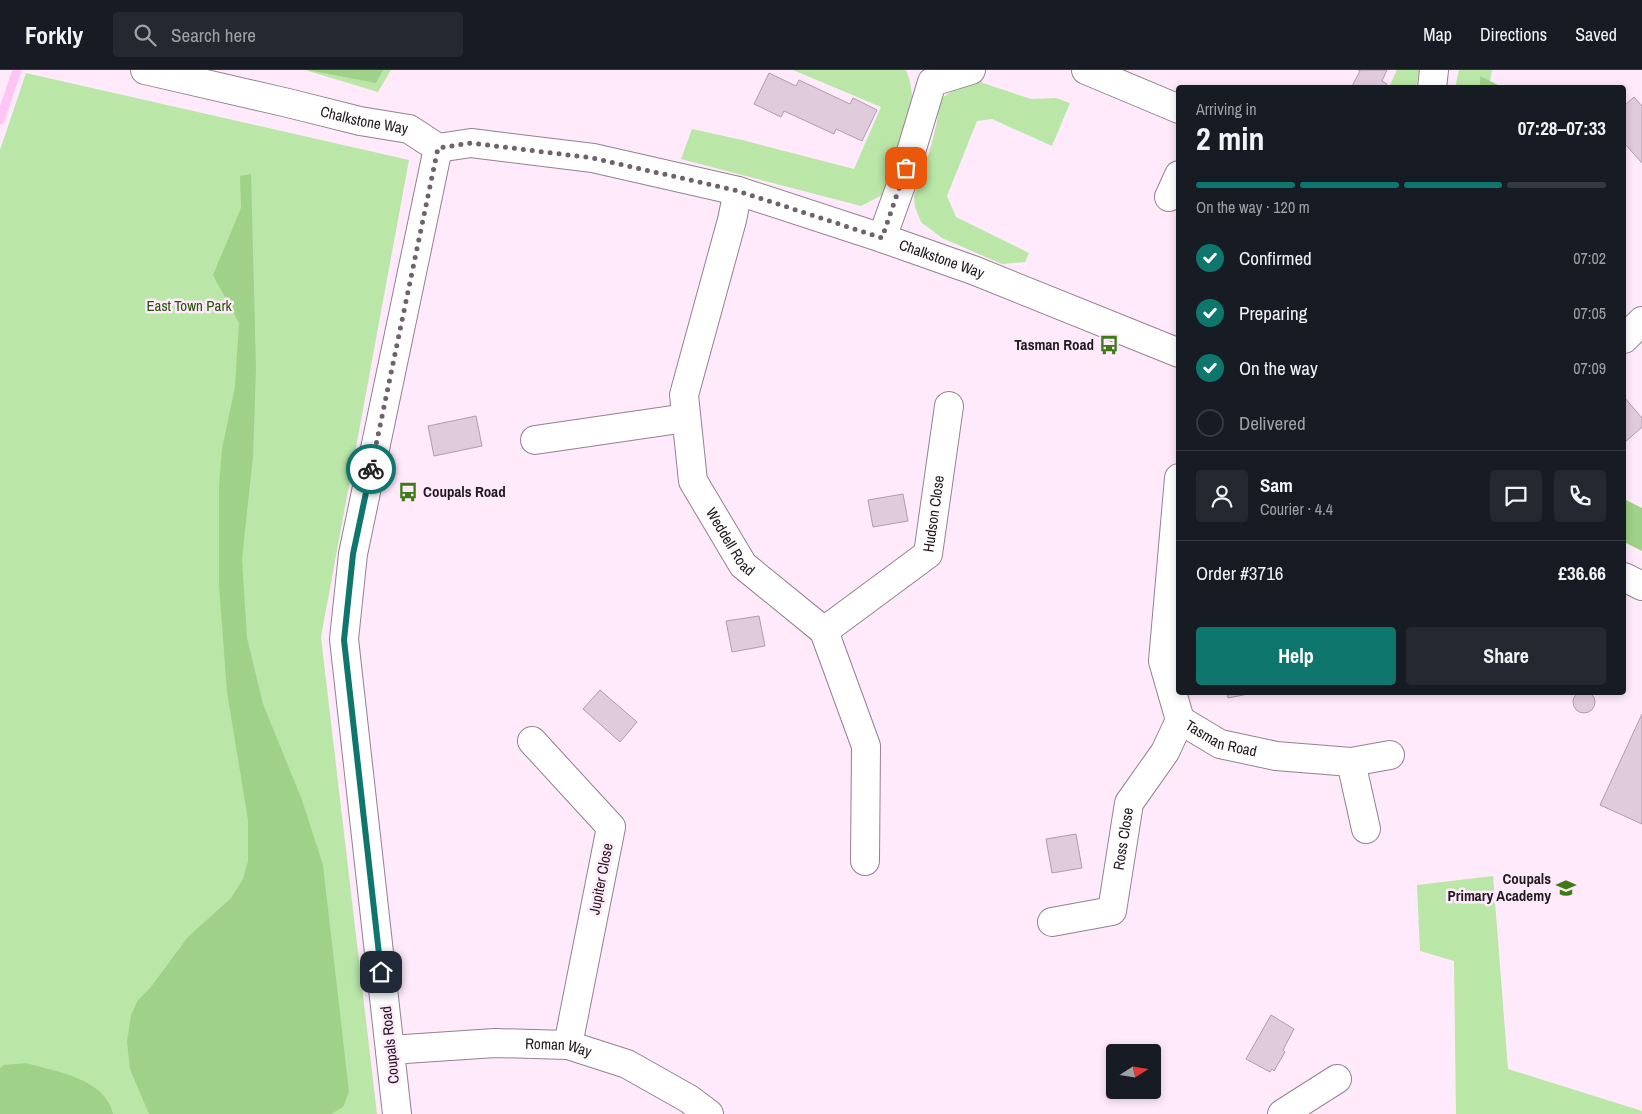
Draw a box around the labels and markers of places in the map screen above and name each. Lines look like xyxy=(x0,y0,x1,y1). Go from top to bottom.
pin xyxy=(885,147,927,189)
place label: Tasman Road xyxy=(1014,334,1094,355)
bus stop icon: Tasman Road xyxy=(1098,334,1120,356)
bus stop icon: Coupals Road xyxy=(397,481,419,503)
place label: Coupals Road xyxy=(423,481,506,502)
place label: Coupals Primary Academy xyxy=(1448,868,1551,906)
school or university icon: Coupals Primary Academy xyxy=(1555,877,1577,899)
pin xyxy=(360,951,402,993)

